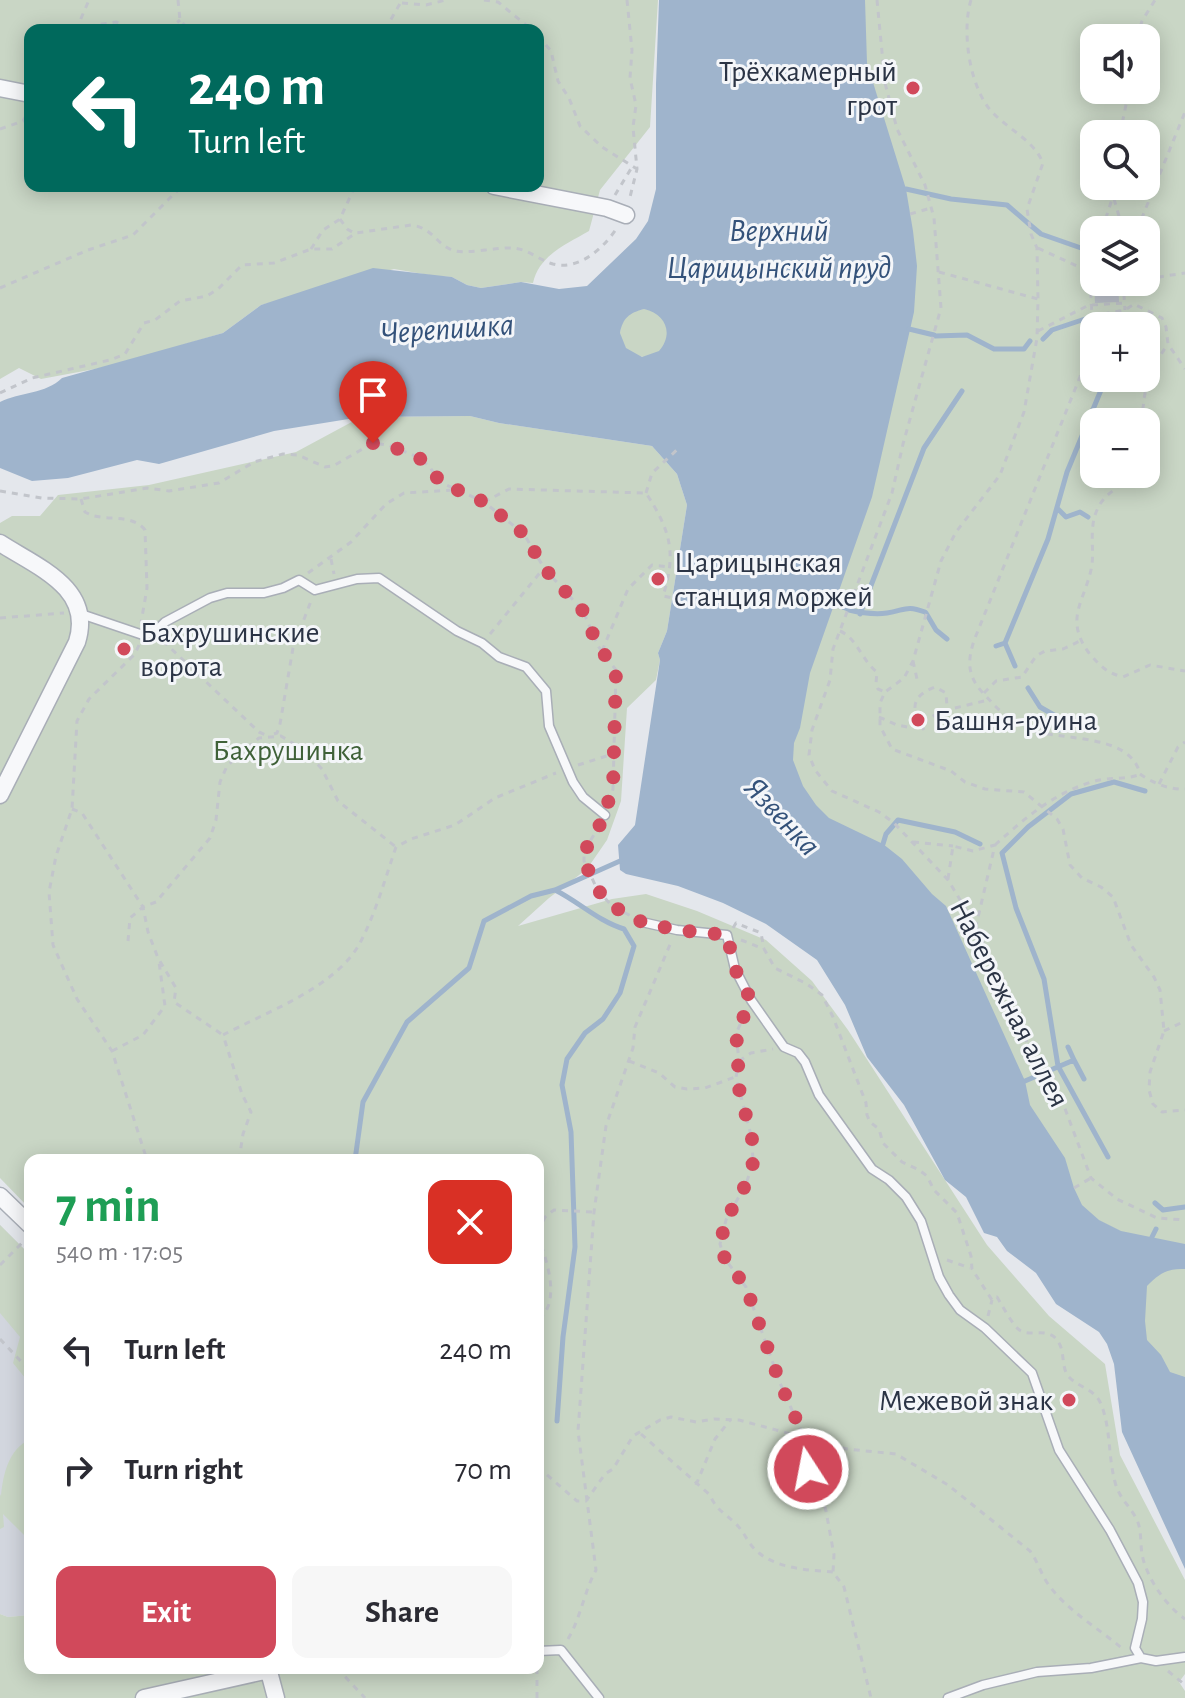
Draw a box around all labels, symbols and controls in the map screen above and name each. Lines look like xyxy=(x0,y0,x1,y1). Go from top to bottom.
map controls xyxy=(1080,24,1160,488)
button: sound xyxy=(1080,24,1160,104)
icon: left xyxy=(56,56,160,160)
place label: Трёхкамерный грот xyxy=(719,57,897,121)
text: 240 m xyxy=(188,59,325,115)
marker: Трёхкамерный грот xyxy=(904,79,922,97)
button: search xyxy=(1080,120,1160,200)
text: Turn left xyxy=(188,124,305,160)
water label: Верхний Царицынский пруд xyxy=(667,215,891,285)
button: layers xyxy=(1080,216,1160,296)
water label: Черепишка xyxy=(379,308,515,351)
button: + xyxy=(1080,312,1160,392)
pin xyxy=(339,361,407,443)
icon: arrive xyxy=(351,373,395,417)
button: − xyxy=(1080,408,1160,488)
place label: Царицынская станция моржей xyxy=(674,548,873,612)
marker: Царицынская станция моржей xyxy=(649,570,667,588)
place label: Бахрушинские ворота xyxy=(140,618,320,682)
marker: Бахрушинские ворота xyxy=(115,640,133,658)
place label: Башня-руина xyxy=(934,706,1097,736)
marker: Башня-руина xyxy=(909,711,927,729)
park label: Бахрушинка xyxy=(213,736,364,766)
water label: Язвенка xyxy=(738,771,826,862)
street label: Набережная аллея xyxy=(944,895,1074,1112)
button: close xyxy=(428,1180,512,1264)
text: 7 min xyxy=(56,1183,161,1231)
text: 540 m · 17:05 xyxy=(56,1239,183,1265)
icon: left xyxy=(56,1328,100,1372)
text: Turn left xyxy=(124,1335,225,1365)
text: 240 m xyxy=(439,1335,512,1365)
place label: Межевой знак xyxy=(879,1386,1053,1416)
marker: Межевой знак xyxy=(1060,1391,1078,1409)
position arrow xyxy=(766,1427,850,1511)
icon: right xyxy=(56,1448,100,1492)
text: Turn right xyxy=(124,1455,243,1485)
text: 70 m xyxy=(455,1455,512,1485)
button: Exit xyxy=(56,1566,276,1658)
button: Share xyxy=(292,1566,512,1658)

